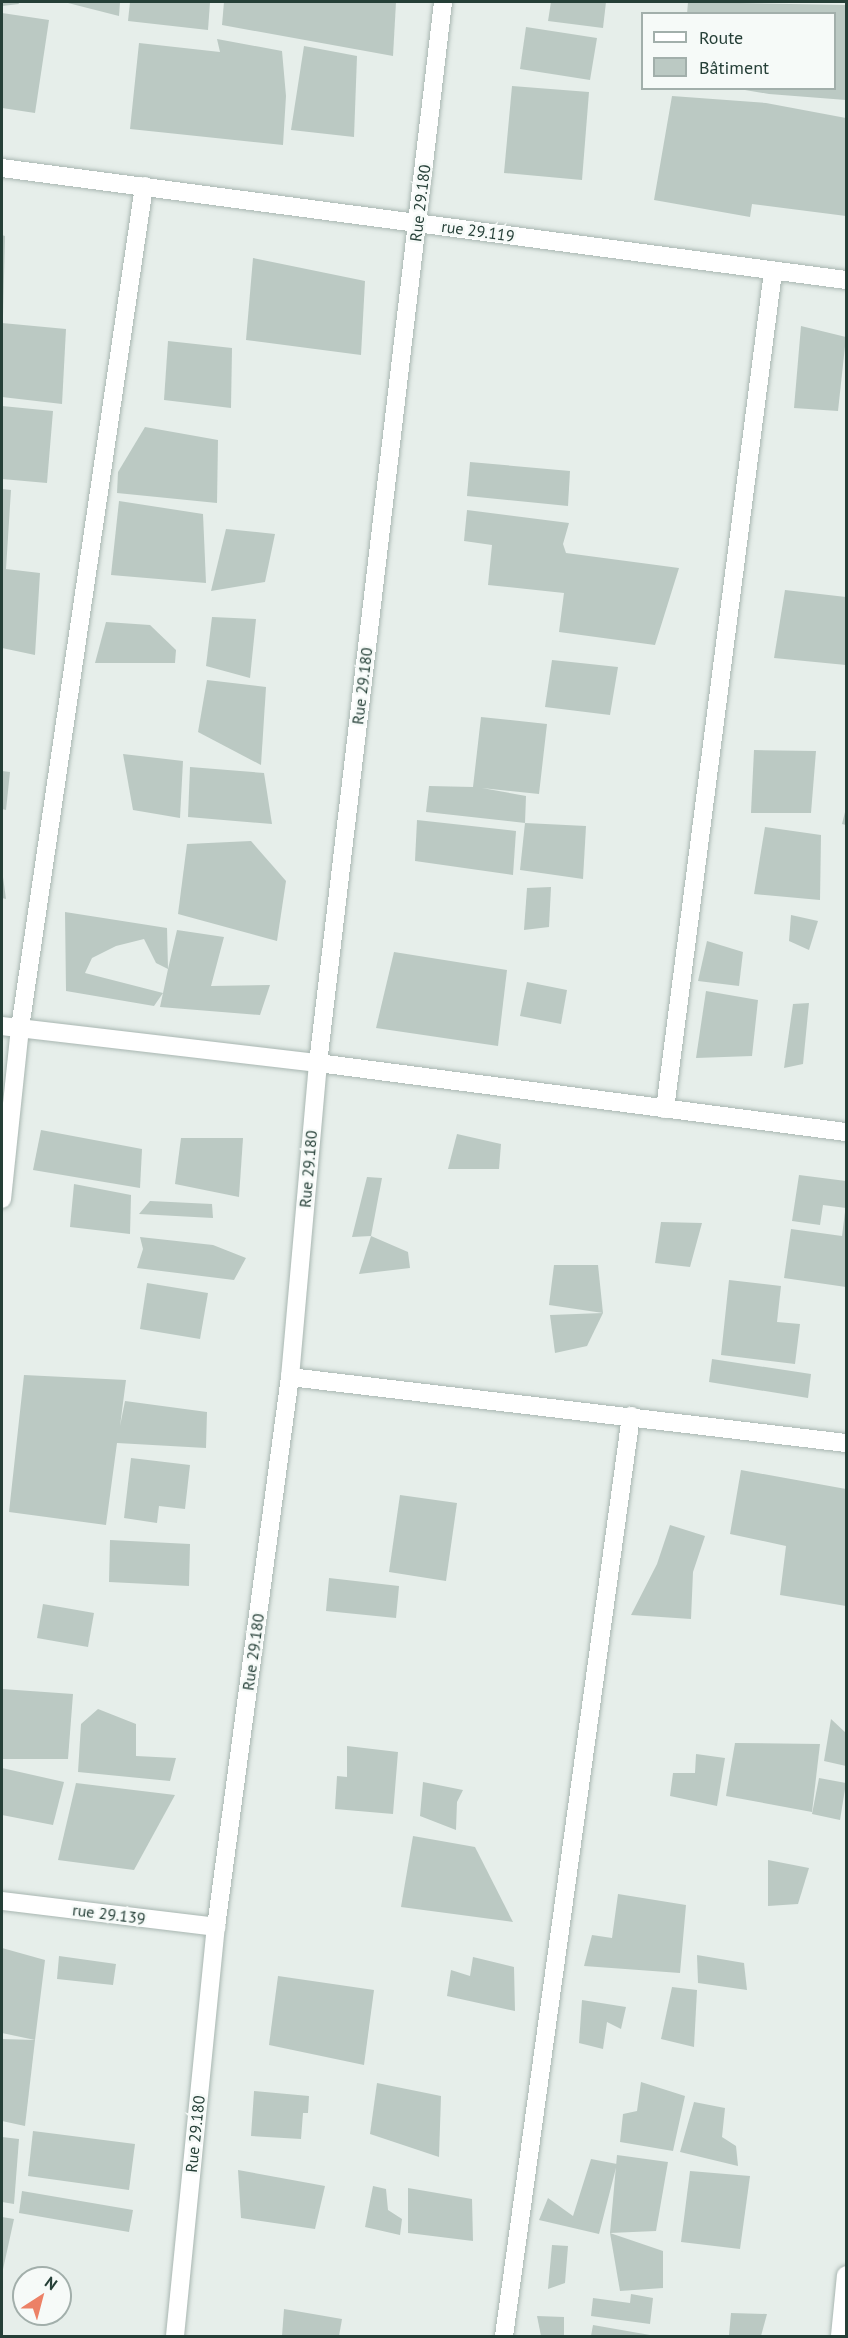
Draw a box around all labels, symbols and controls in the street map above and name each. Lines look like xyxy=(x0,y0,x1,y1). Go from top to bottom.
legend xyxy=(641,12,836,90)
text: Route xyxy=(699,26,743,49)
text: Bâtiment xyxy=(699,56,769,79)
street label: Rue 29.180 xyxy=(406,163,434,243)
street label: rue 29.119 xyxy=(440,216,516,246)
street label: Rue 29.180 xyxy=(348,646,376,726)
street label: Rue 29.180 xyxy=(295,1130,321,1208)
street label: Rue 29.180 xyxy=(238,1612,268,1692)
street label: rue 29.139 xyxy=(71,1900,147,1928)
street label: Rue 29.180 xyxy=(181,2095,209,2173)
north arrow xyxy=(12,2266,72,2326)
text: N xyxy=(41,2272,62,2294)

